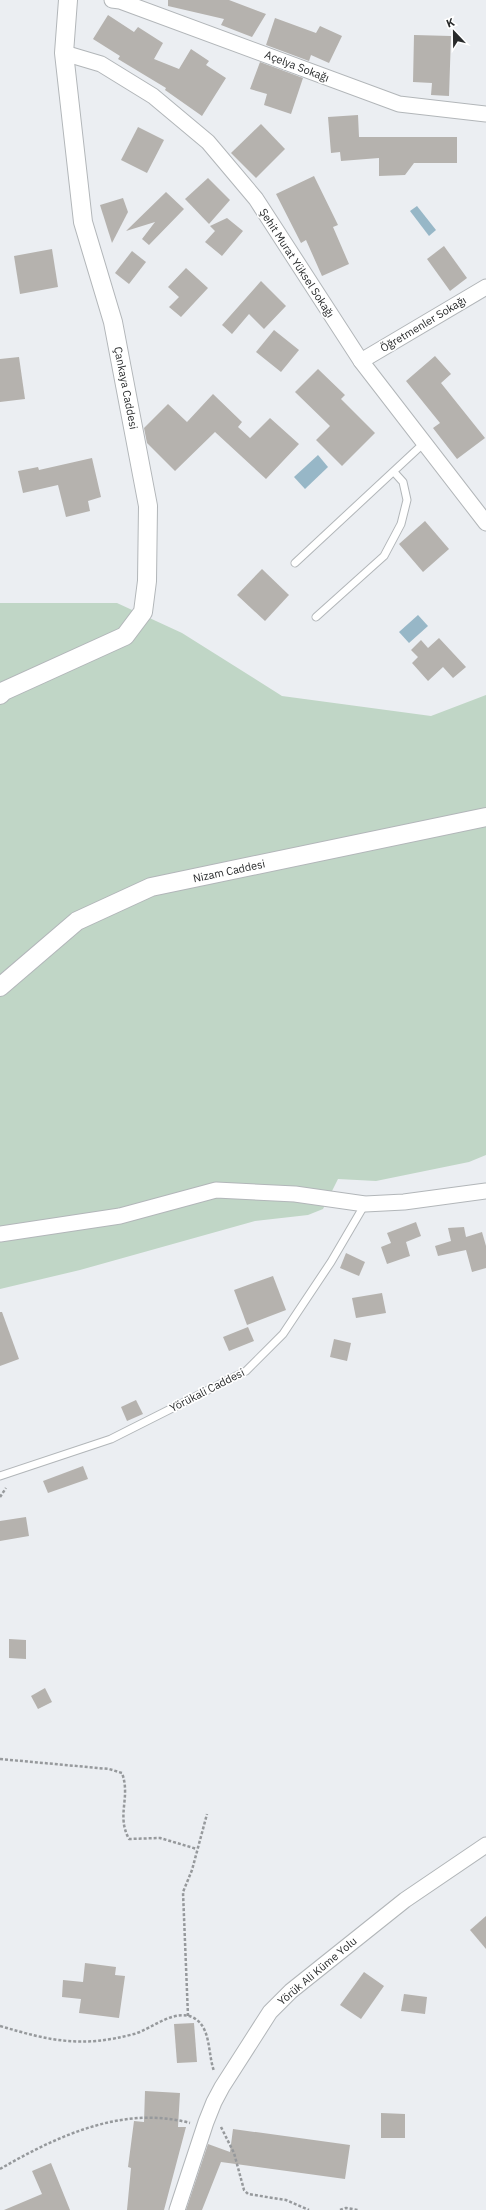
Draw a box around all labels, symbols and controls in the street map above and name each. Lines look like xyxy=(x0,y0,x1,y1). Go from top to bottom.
north arrow xyxy=(434,12,474,52)
text: K xyxy=(444,15,457,31)
street label: Açelya Sokağı xyxy=(263,47,331,85)
street label: Şehit Murat Yüksel Sokağı xyxy=(256,206,338,320)
street label: Öğretmenler Sokağı xyxy=(377,293,469,355)
street label: Çankaya Caddesi xyxy=(111,345,141,431)
street label: Nizam Caddesi xyxy=(192,857,266,885)
street label: Yörükali Caddesi xyxy=(167,1365,247,1415)
street label: Yörük Ali Küme Yolu xyxy=(275,1934,359,2008)

